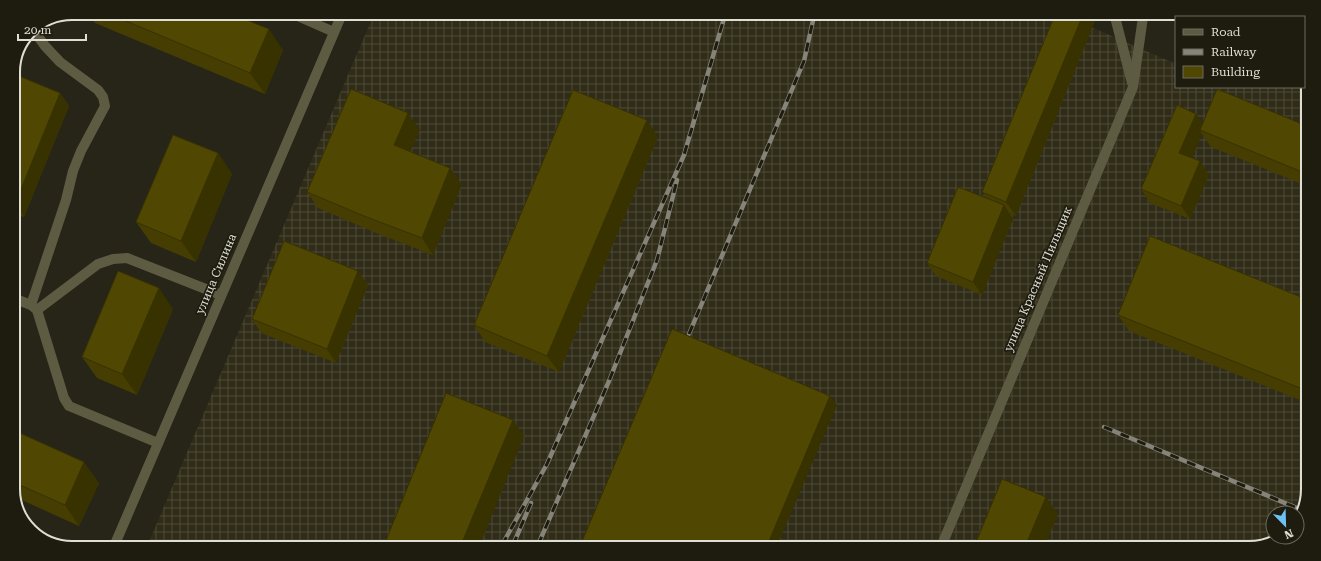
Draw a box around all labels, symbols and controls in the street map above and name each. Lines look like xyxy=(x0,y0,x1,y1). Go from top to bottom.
scale bar xyxy=(18,16,86,42)
legend xyxy=(1175,16,1305,88)
text: 20 m xyxy=(24,23,51,37)
text: Road xyxy=(1211,25,1241,39)
text: Railway xyxy=(1211,45,1257,59)
text: Building xyxy=(1211,65,1260,79)
street label: улица Красный Пильщик xyxy=(1001,204,1075,354)
street label: улица Силина xyxy=(193,231,240,316)
north arrow xyxy=(1265,505,1305,545)
text: N xyxy=(1282,526,1295,542)

